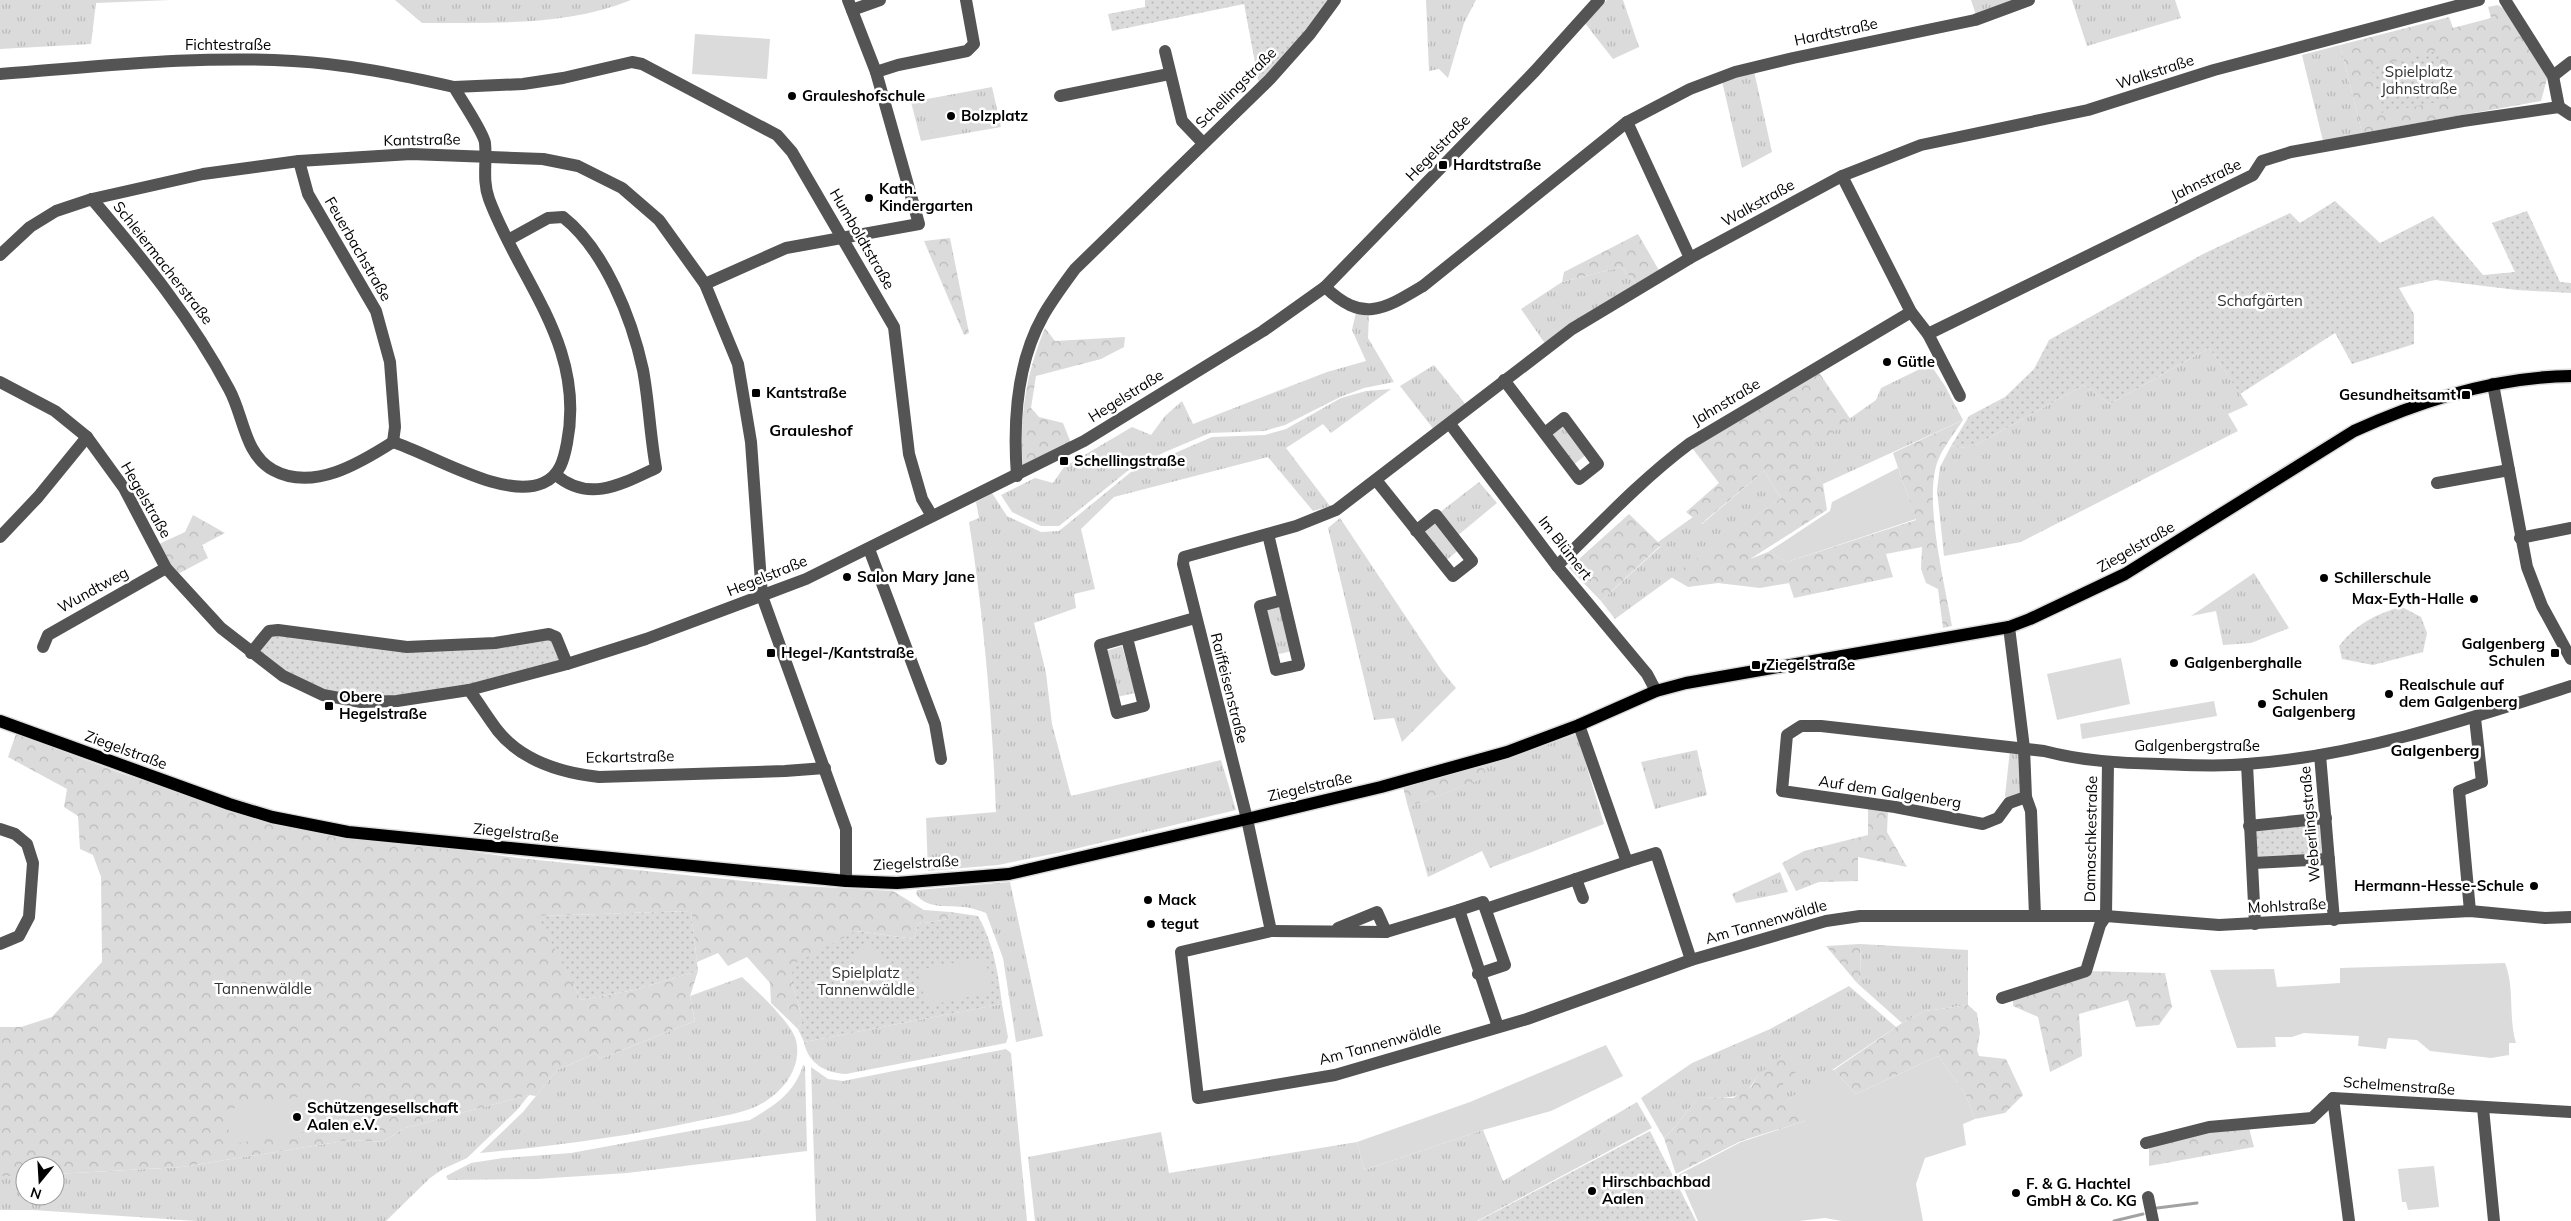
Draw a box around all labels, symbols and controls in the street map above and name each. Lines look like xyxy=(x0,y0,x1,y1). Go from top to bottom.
street label: Hardtstraße xyxy=(1792,13,1879,50)
street label: Fichtestraße xyxy=(185,35,271,54)
street label: Schellingstraße xyxy=(1191,43,1280,132)
street label: Walkstraße xyxy=(2114,50,2196,93)
park label: Spielplatz Jahnstraße xyxy=(2381,62,2457,98)
place label: Grauleshofschule xyxy=(802,86,925,105)
marker: Grauleshofschule xyxy=(786,90,798,102)
place label: Bolzplatz xyxy=(961,106,1028,125)
marker: Bolzplatz xyxy=(945,110,957,122)
street label: Hegelstraße xyxy=(1401,110,1474,185)
street label: Kantstraße xyxy=(383,129,461,150)
street label: Jahnstraße xyxy=(2167,154,2244,205)
place label: Hardtstraße xyxy=(1453,155,1541,174)
marker: Hardtstraße xyxy=(1437,159,1449,171)
street label: Walkstraße xyxy=(1718,175,1798,230)
place label: Kath. Kindergarten xyxy=(879,179,973,215)
street label: Humboldtstraße xyxy=(826,185,899,293)
marker: Kath. Kindergarten xyxy=(863,192,875,204)
street label: Feuerbachstraße xyxy=(321,193,396,304)
street label: Schleiermacherstraße xyxy=(109,197,217,328)
park label: Schafgärten xyxy=(2217,291,2303,310)
place label: Gütle xyxy=(1897,352,1935,371)
marker: Gütle xyxy=(1881,356,1893,368)
street label: Hegelstraße xyxy=(1085,365,1167,426)
street label: Jahnstraße xyxy=(1688,374,1763,429)
place label: Kantstraße xyxy=(766,383,847,402)
place label: Gesundheitsamt xyxy=(2339,385,2456,404)
marker: Kantstraße xyxy=(750,387,762,399)
marker: Gesundheitsamt xyxy=(2460,389,2472,401)
district label: Grauleshof xyxy=(769,420,854,440)
place label: Schellingstraße xyxy=(1074,451,1185,470)
marker: Schellingstraße xyxy=(1058,455,1070,467)
street label: Hegelstraße xyxy=(117,458,176,541)
street label: Im Blümert xyxy=(1535,512,1596,583)
street label: Ziegelstraße xyxy=(2094,517,2178,576)
street label: Hegelstraße xyxy=(724,551,810,600)
street label: Wundtweg xyxy=(54,562,131,617)
place label: Salon Mary Jane xyxy=(857,567,975,586)
place label: Schillerschule xyxy=(2334,568,2431,587)
marker: Salon Mary Jane xyxy=(841,571,853,583)
marker: Schillerschule xyxy=(2318,572,2330,584)
place label: Max-Eyth-Halle xyxy=(2352,589,2464,608)
marker: Max-Eyth-Halle xyxy=(2468,593,2480,605)
street label: Raiffeisenstraße xyxy=(1207,631,1252,745)
place label: Galgenberg Schulen xyxy=(2461,634,2545,670)
place label: Hegel-/Kantstraße xyxy=(781,643,914,662)
marker: Hegel-/Kantstraße xyxy=(765,647,777,659)
marker: Galgenberg Schulen xyxy=(2549,647,2561,659)
place label: Galgenberghalle xyxy=(2184,653,2302,672)
place label: Ziegelstraße xyxy=(1766,655,1855,674)
marker: Galgenberghalle xyxy=(2168,657,2180,669)
marker: Ziegelstraße xyxy=(1750,659,1762,671)
place label: Realschule auf dem Galgenberg xyxy=(2399,675,2518,711)
place label: Schulen Galgenberg xyxy=(2272,685,2356,721)
place label: Obere Hegelstraße xyxy=(339,687,427,723)
marker: Realschule auf dem Galgenberg xyxy=(2383,688,2395,700)
marker: Schulen Galgenberg xyxy=(2256,698,2268,710)
marker: Obere Hegelstraße xyxy=(323,700,335,712)
street label: Ziegelstraße xyxy=(82,726,170,773)
street label: Galgenbergstraße xyxy=(2134,736,2260,755)
district label: Galgenberg xyxy=(2390,740,2480,760)
street label: Eckartstraße xyxy=(586,746,674,767)
street label: Weberlingstraße xyxy=(2295,765,2324,883)
street label: Ziegelstraße xyxy=(1266,768,1354,805)
street label: Auf dem Galgenberg xyxy=(1817,771,1963,812)
street label: Damaschkestraße xyxy=(2080,776,2101,902)
street label: Ziegelstraße xyxy=(472,819,560,846)
street label: Ziegelstraße xyxy=(872,851,959,874)
place label: Hermann-Hesse-Schule xyxy=(2354,876,2524,895)
marker: Hermann-Hesse-Schule xyxy=(2528,880,2540,892)
place label: Mack xyxy=(1158,890,1197,909)
marker: Mack xyxy=(1142,894,1154,906)
street label: Mohlstraße xyxy=(2247,894,2327,917)
street label: Am Tannenwäldle xyxy=(1703,895,1829,948)
place label: tegut xyxy=(1161,914,1199,933)
marker: tegut xyxy=(1145,918,1157,930)
park label: Spielplatz Tannenwäldle xyxy=(817,963,915,999)
park label: Tannenwäldle xyxy=(214,979,312,998)
street label: Am Tannenwäldle xyxy=(1317,1018,1443,1069)
street label: Schelmenstraße xyxy=(2342,1072,2456,1099)
place label: Schützengesellschaft Aalen e.V. xyxy=(307,1098,459,1134)
marker: Schützengesellschaft Aalen e.V. xyxy=(291,1111,303,1123)
north arrow xyxy=(15,1156,65,1206)
place label: Hirschbachbad Aalen xyxy=(1602,1172,1711,1208)
place label: F. & G. Hachtel GmbH & Co. KG xyxy=(2026,1174,2137,1210)
text: N xyxy=(28,1183,44,1204)
marker: Hirschbachbad Aalen xyxy=(1586,1185,1598,1197)
marker: F. & G. Hachtel GmbH & Co. KG xyxy=(2010,1187,2022,1199)

